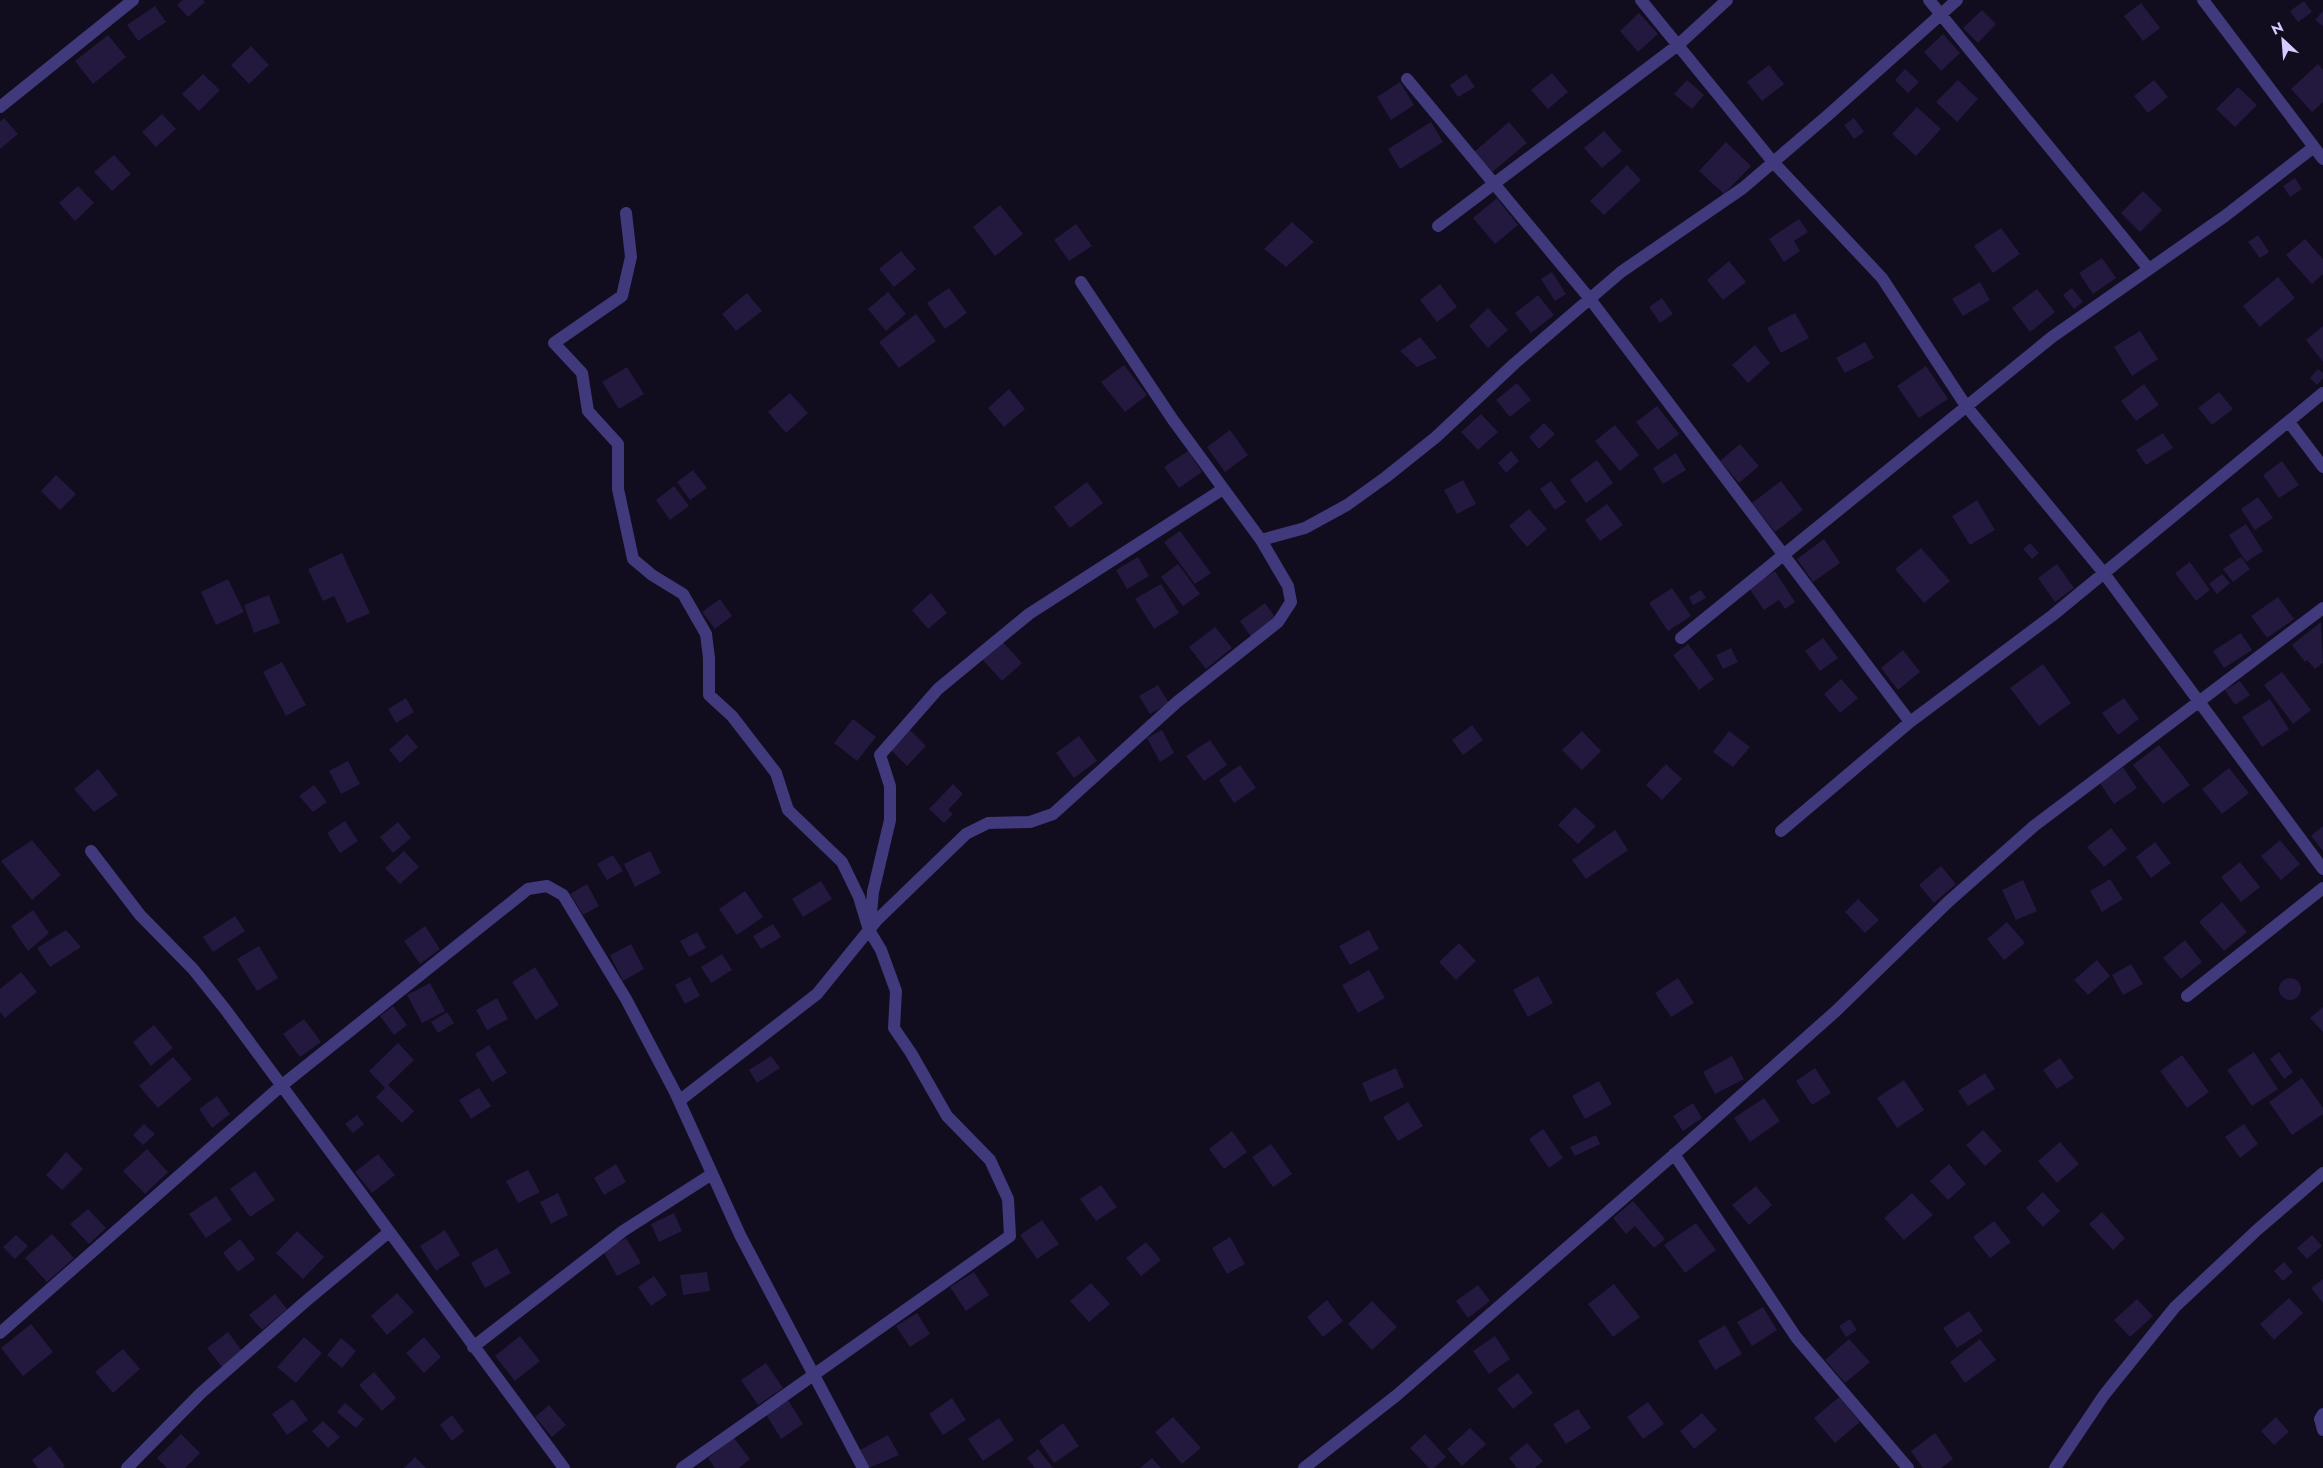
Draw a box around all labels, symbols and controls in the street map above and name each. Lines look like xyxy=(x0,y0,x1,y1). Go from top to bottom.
north arrow xyxy=(2258,15,2308,65)
text: N xyxy=(2268,17,2287,40)

